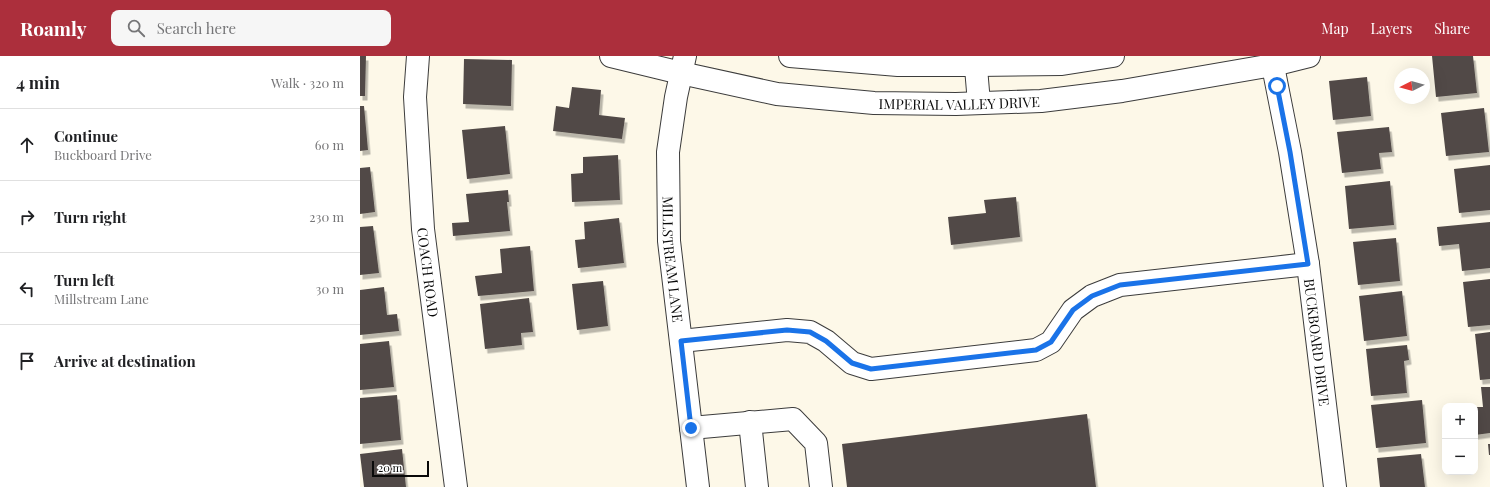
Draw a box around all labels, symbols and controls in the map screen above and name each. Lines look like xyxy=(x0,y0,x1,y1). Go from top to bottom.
search box xyxy=(111,10,391,46)
text: Roamly xyxy=(20,15,87,41)
icon: search xyxy=(125,17,147,39)
text: Search here xyxy=(157,18,236,38)
text: Map xyxy=(1321,19,1349,38)
text: Layers xyxy=(1371,19,1412,38)
text: Share xyxy=(1434,19,1470,38)
north arrow xyxy=(1394,68,1430,104)
text: 4 min xyxy=(16,71,60,93)
text: Walk · 320 m xyxy=(271,74,344,91)
route start xyxy=(1268,77,1286,95)
street label: IMPERIAL VALLEY DRIVE xyxy=(879,92,1040,114)
text: Continue xyxy=(54,126,118,146)
icon: ahead xyxy=(16,134,38,156)
text: 60 m xyxy=(315,136,344,153)
text: Buckboard Drive xyxy=(54,146,152,163)
street label: MILLSTREAM LANE xyxy=(659,196,688,323)
icon: right xyxy=(16,206,38,228)
text: Turn right xyxy=(54,207,127,227)
text: 230 m xyxy=(309,208,344,225)
street label: COACH ROAD xyxy=(413,226,444,318)
text: Turn left xyxy=(54,270,115,290)
street label: BUCKBOARD DRIVE xyxy=(1300,277,1335,407)
icon: left xyxy=(16,278,38,300)
text: 30 m xyxy=(316,280,344,297)
text: Millstream Lane xyxy=(54,290,149,307)
icon: arrive xyxy=(16,350,38,372)
text: Arrive at destination xyxy=(54,351,196,371)
map controls xyxy=(1442,403,1478,475)
button: + xyxy=(1442,403,1478,439)
route end xyxy=(682,419,700,437)
button: − xyxy=(1442,439,1478,475)
scale bar xyxy=(372,459,429,478)
text: 20 m xyxy=(378,460,402,475)

